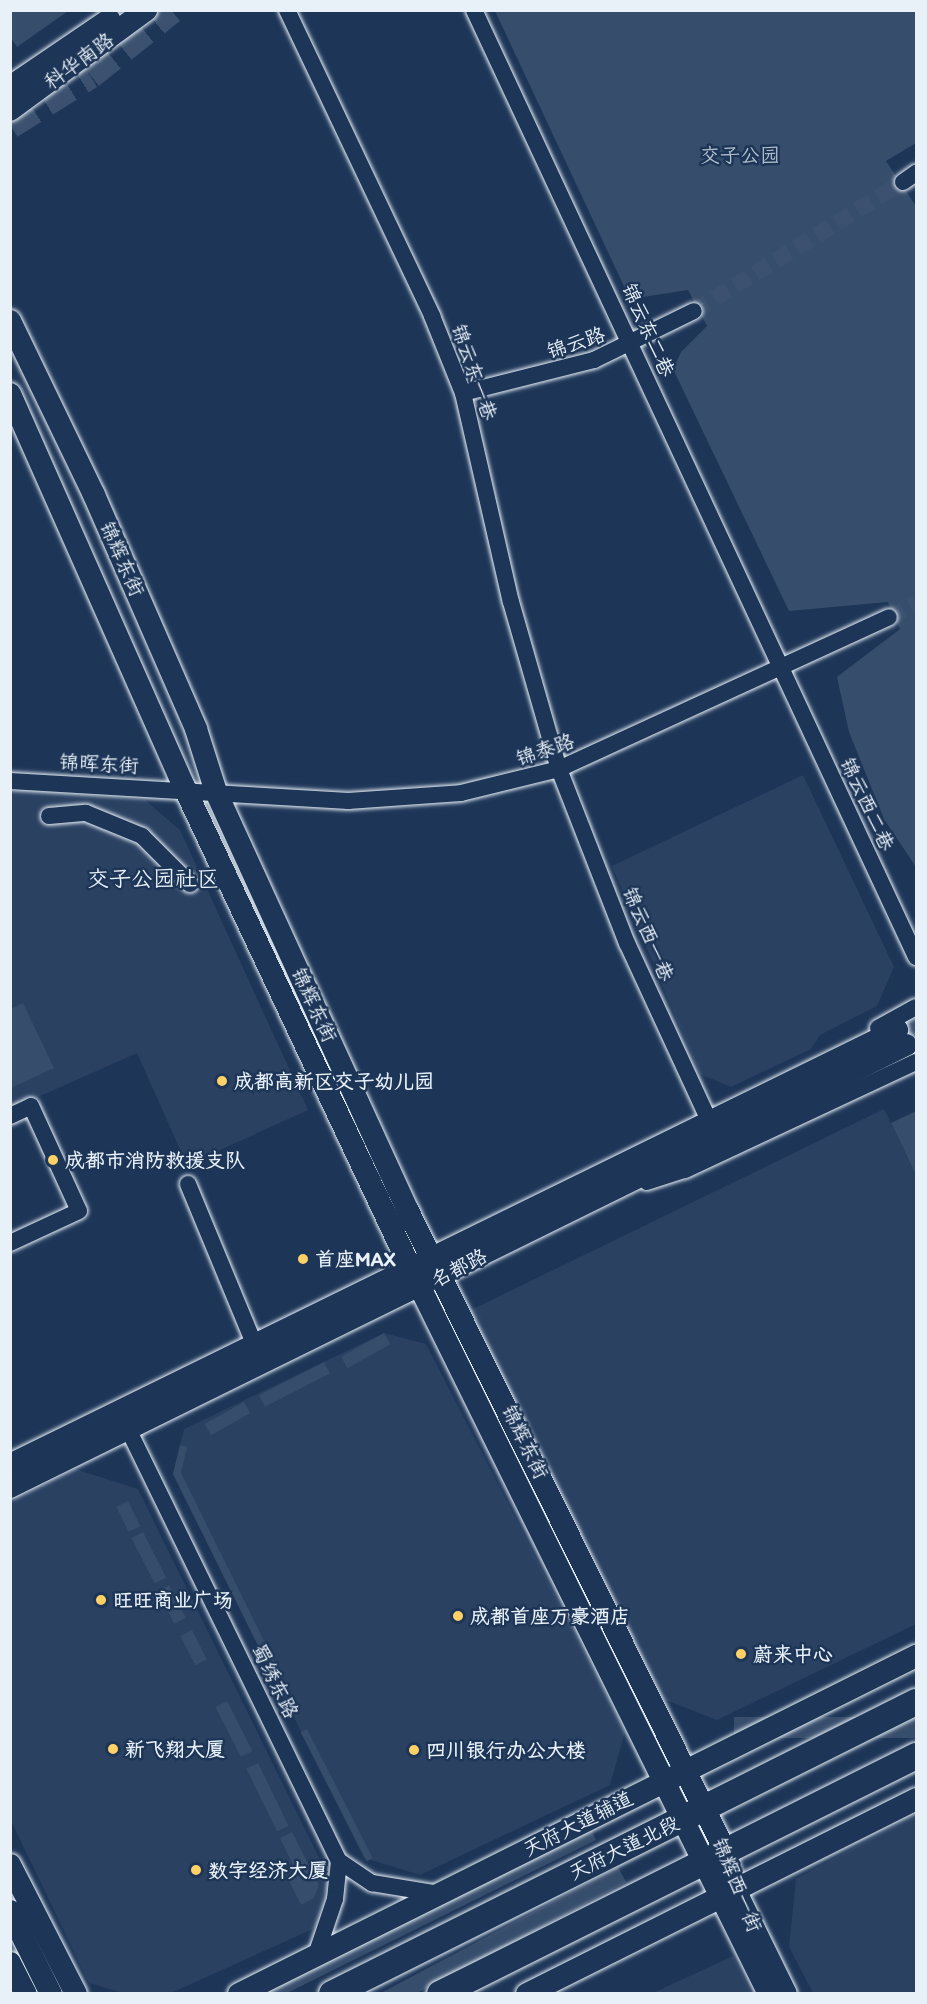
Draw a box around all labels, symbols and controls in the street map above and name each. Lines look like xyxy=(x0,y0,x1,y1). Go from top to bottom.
street label: 科华南路 xyxy=(40,28,118,94)
park label: 交子公园 xyxy=(700,143,780,167)
street label: 锦云东二巷 xyxy=(617,279,679,381)
street label: 锦云东一巷 xyxy=(446,321,502,423)
street label: 锦云路 xyxy=(544,322,608,364)
street label: 锦辉东街 xyxy=(95,518,149,600)
street label: 锦泰路 xyxy=(513,729,577,771)
street label: 锦晖东街 xyxy=(58,750,140,778)
street label: 锦云西二巷 xyxy=(835,754,899,854)
district label: 交子公园社区 xyxy=(87,866,219,892)
street label: 锦云西一巷 xyxy=(617,883,679,985)
street label: 锦辉东街 xyxy=(286,964,342,1046)
place label: 成都高新区交子幼儿园 xyxy=(234,1069,434,1093)
marker: 成都高新区交子幼儿园 xyxy=(215,1074,229,1088)
place label: 成都市消防救援支队 xyxy=(65,1148,245,1172)
marker: 成都市消防救援支队 xyxy=(46,1153,60,1167)
street label: 名都路 xyxy=(427,1244,491,1292)
place label: 首座MAX xyxy=(315,1247,396,1271)
marker: 首座MAX xyxy=(296,1252,310,1266)
street label: 锦辉东街 xyxy=(497,1401,553,1483)
place label: 旺旺商业广场 xyxy=(113,1588,233,1612)
marker: 旺旺商业广场 xyxy=(94,1593,108,1607)
place label: 成都首座万豪酒店 xyxy=(470,1604,630,1628)
marker: 成都首座万豪酒店 xyxy=(451,1609,465,1623)
street label: 蜀绣东路 xyxy=(247,1640,303,1722)
place label: 蔚来中心 xyxy=(753,1642,833,1666)
marker: 蔚来中心 xyxy=(734,1647,748,1661)
place label: 新飞翔大厦 xyxy=(125,1737,225,1761)
place label: 四川银行办公大楼 xyxy=(426,1738,586,1762)
marker: 新飞翔大厦 xyxy=(106,1742,120,1756)
marker: 四川银行办公大楼 xyxy=(407,1743,421,1757)
street label: 天府大道辅道 xyxy=(519,1786,637,1862)
street label: 天府大道北段 xyxy=(565,1811,683,1885)
street label: 锦辉西一街 xyxy=(707,1834,767,1936)
place label: 数字经济大厦 xyxy=(208,1858,328,1882)
marker: 数字经济大厦 xyxy=(189,1863,203,1877)

